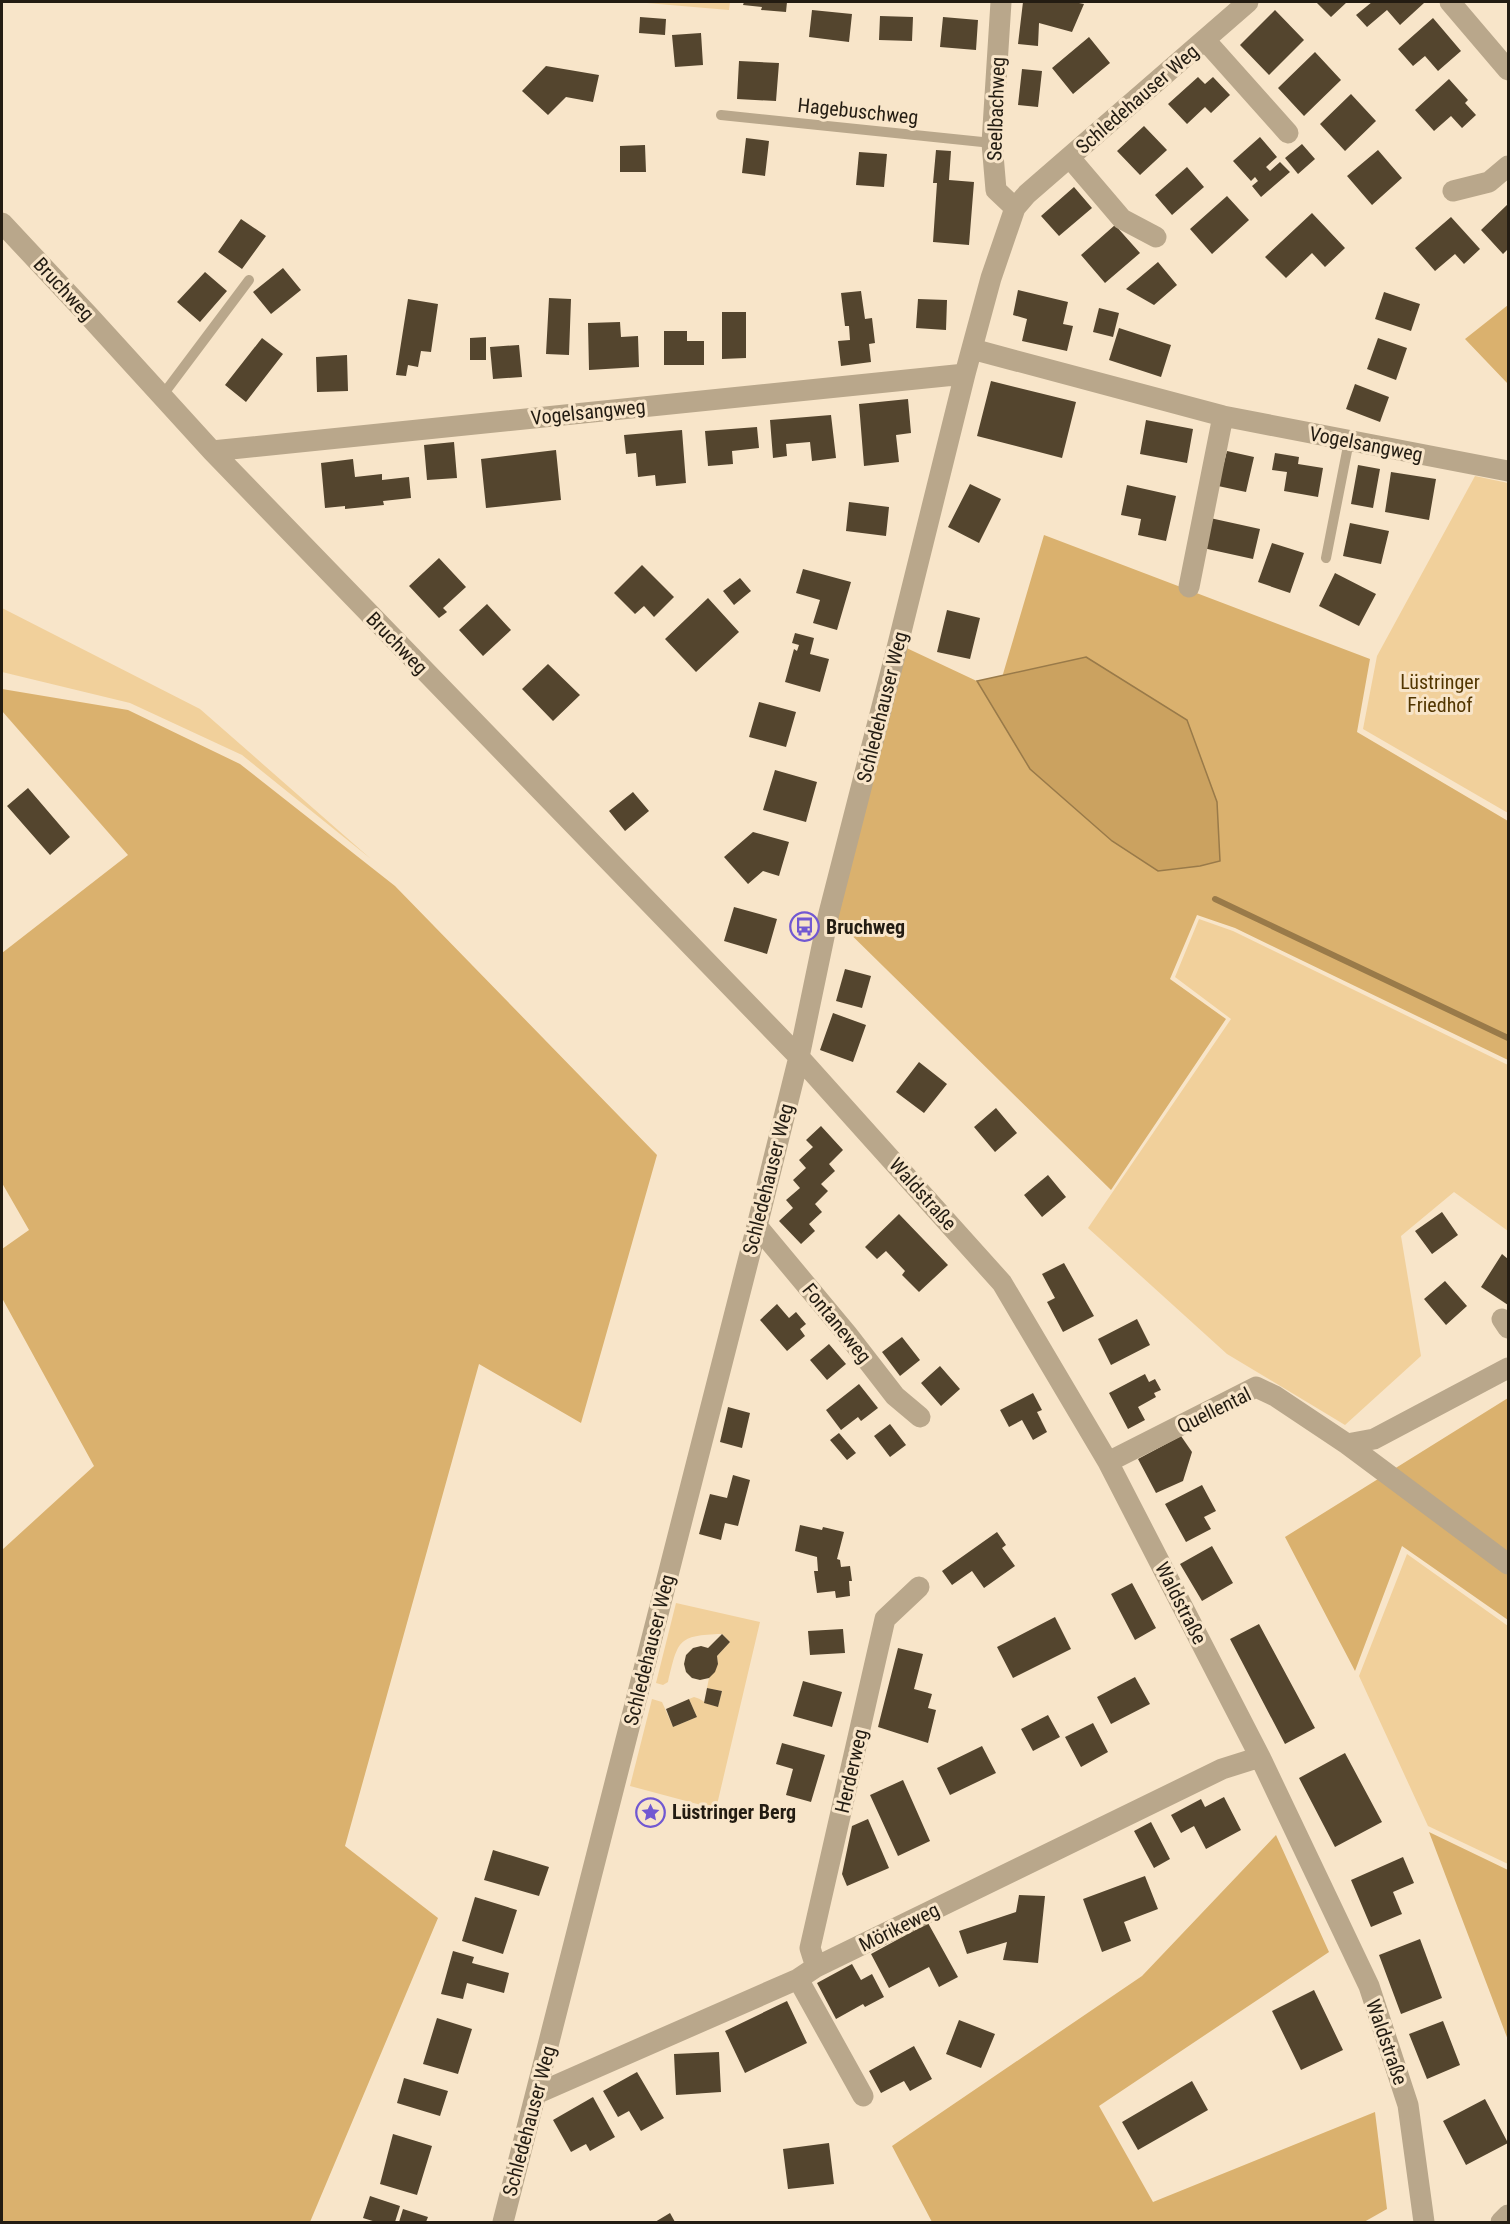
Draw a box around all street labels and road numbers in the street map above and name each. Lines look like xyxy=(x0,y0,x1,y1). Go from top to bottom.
street label: Schledehauser Weg xyxy=(1071,39,1203,159)
street label: Seelbachweg xyxy=(982,56,1010,162)
street label: Hagebuschweg xyxy=(797,93,919,129)
street label: Bruchweg xyxy=(29,252,99,326)
street label: Vogelsangweg xyxy=(529,394,647,430)
street label: Vogelsangweg xyxy=(1307,421,1425,467)
street label: Bruchweg xyxy=(361,607,433,679)
street label: Schledehauser Weg xyxy=(852,629,912,785)
street label: Schledehauser Weg xyxy=(738,1101,798,1257)
street label: Waldstraße xyxy=(884,1153,962,1235)
street label: Fontaneweg xyxy=(797,1278,877,1368)
street label: Quellental xyxy=(1173,1382,1255,1438)
street label: Waldstraße xyxy=(1150,1558,1212,1648)
street label: Schledehauser Weg xyxy=(619,1572,679,1728)
street label: Herderweg xyxy=(830,1727,872,1815)
street label: Mörikeweg xyxy=(855,1897,943,1957)
street label: Waldstraße xyxy=(1361,1996,1413,2088)
street label: Schledehauser Weg xyxy=(497,2043,561,2199)

